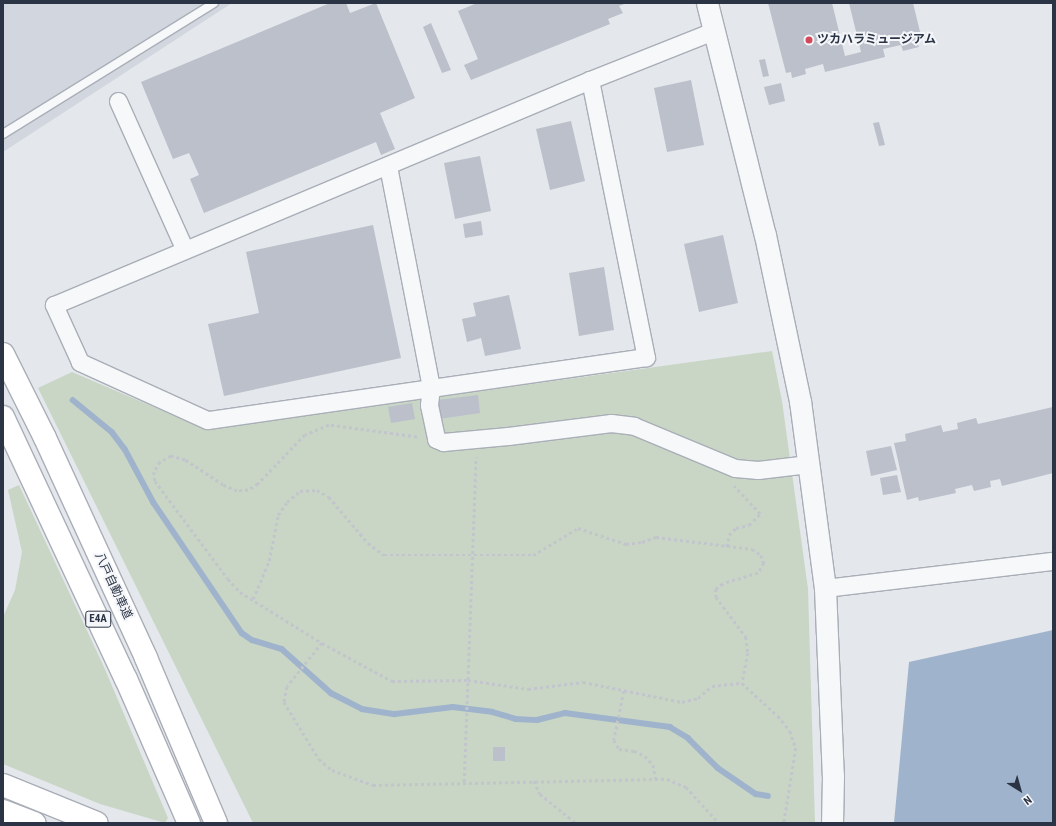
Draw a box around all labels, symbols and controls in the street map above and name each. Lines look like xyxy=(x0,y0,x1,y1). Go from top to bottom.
place label: ツカハラミュージアム xyxy=(817,33,937,47)
marker: ツカハラミュージアム xyxy=(804,35,814,45)
street label: 八戸自動車道 xyxy=(91,550,135,622)
road number: E4A xyxy=(85,610,111,628)
north arrow xyxy=(1000,770,1040,810)
text: N xyxy=(1021,793,1034,807)

